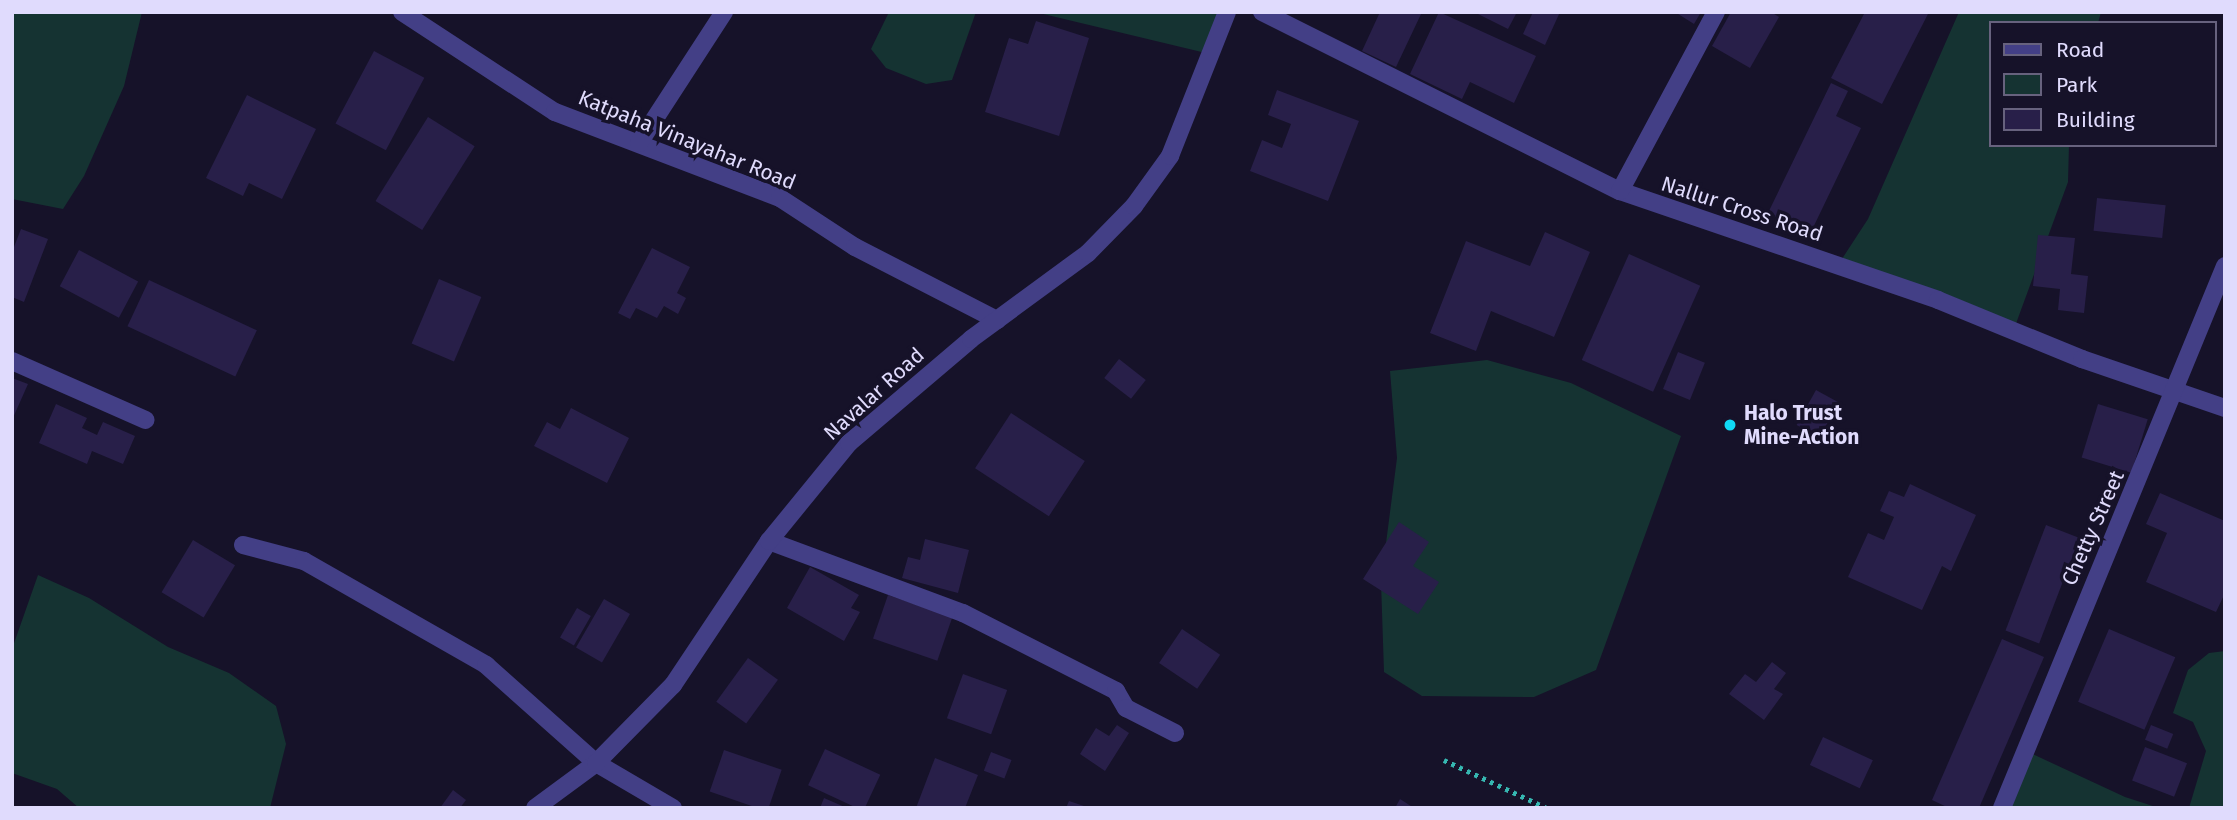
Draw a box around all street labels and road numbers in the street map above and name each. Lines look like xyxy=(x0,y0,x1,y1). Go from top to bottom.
street label: Katpaha Vinayahar Road xyxy=(575,85,799,195)
street label: Nallur Cross Road xyxy=(1658,171,1826,247)
street label: Navalar Road xyxy=(819,342,929,446)
street label: Chetty Street xyxy=(2056,467,2130,589)

